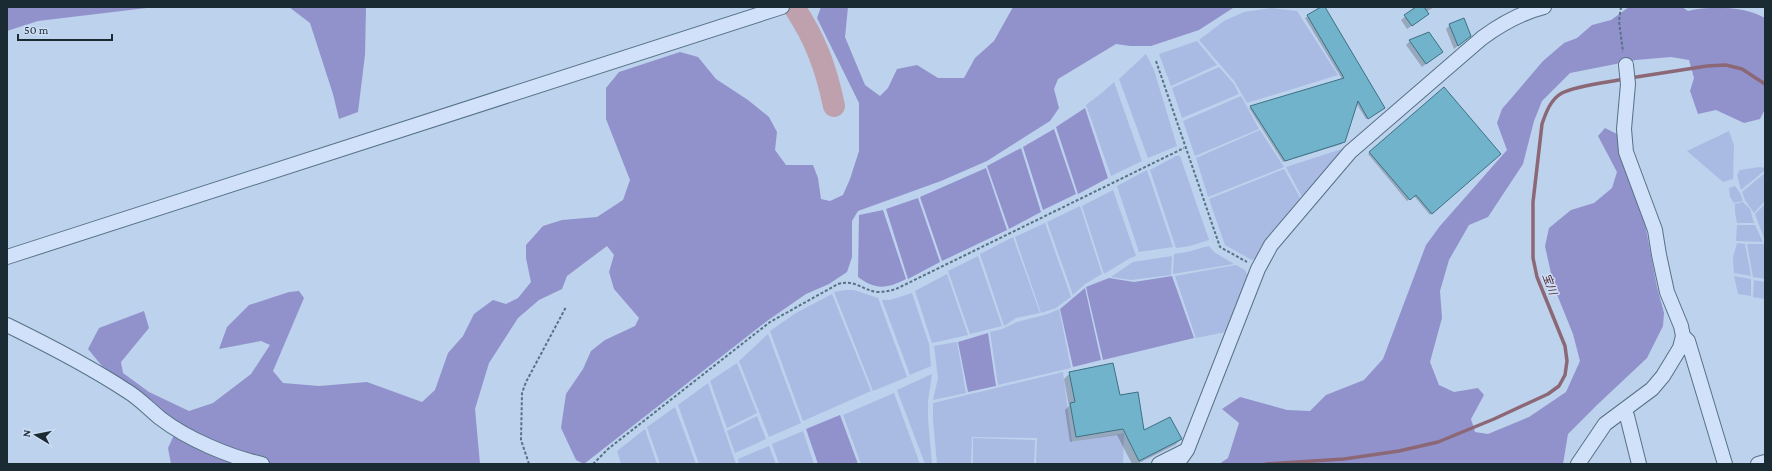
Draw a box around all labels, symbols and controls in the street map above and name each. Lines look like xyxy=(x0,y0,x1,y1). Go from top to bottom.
scale bar xyxy=(18,16,112,42)
text: 50 m xyxy=(24,23,49,37)
water label: 宝川 xyxy=(1541,272,1560,297)
north arrow xyxy=(16,415,56,455)
text: N xyxy=(20,428,33,438)

